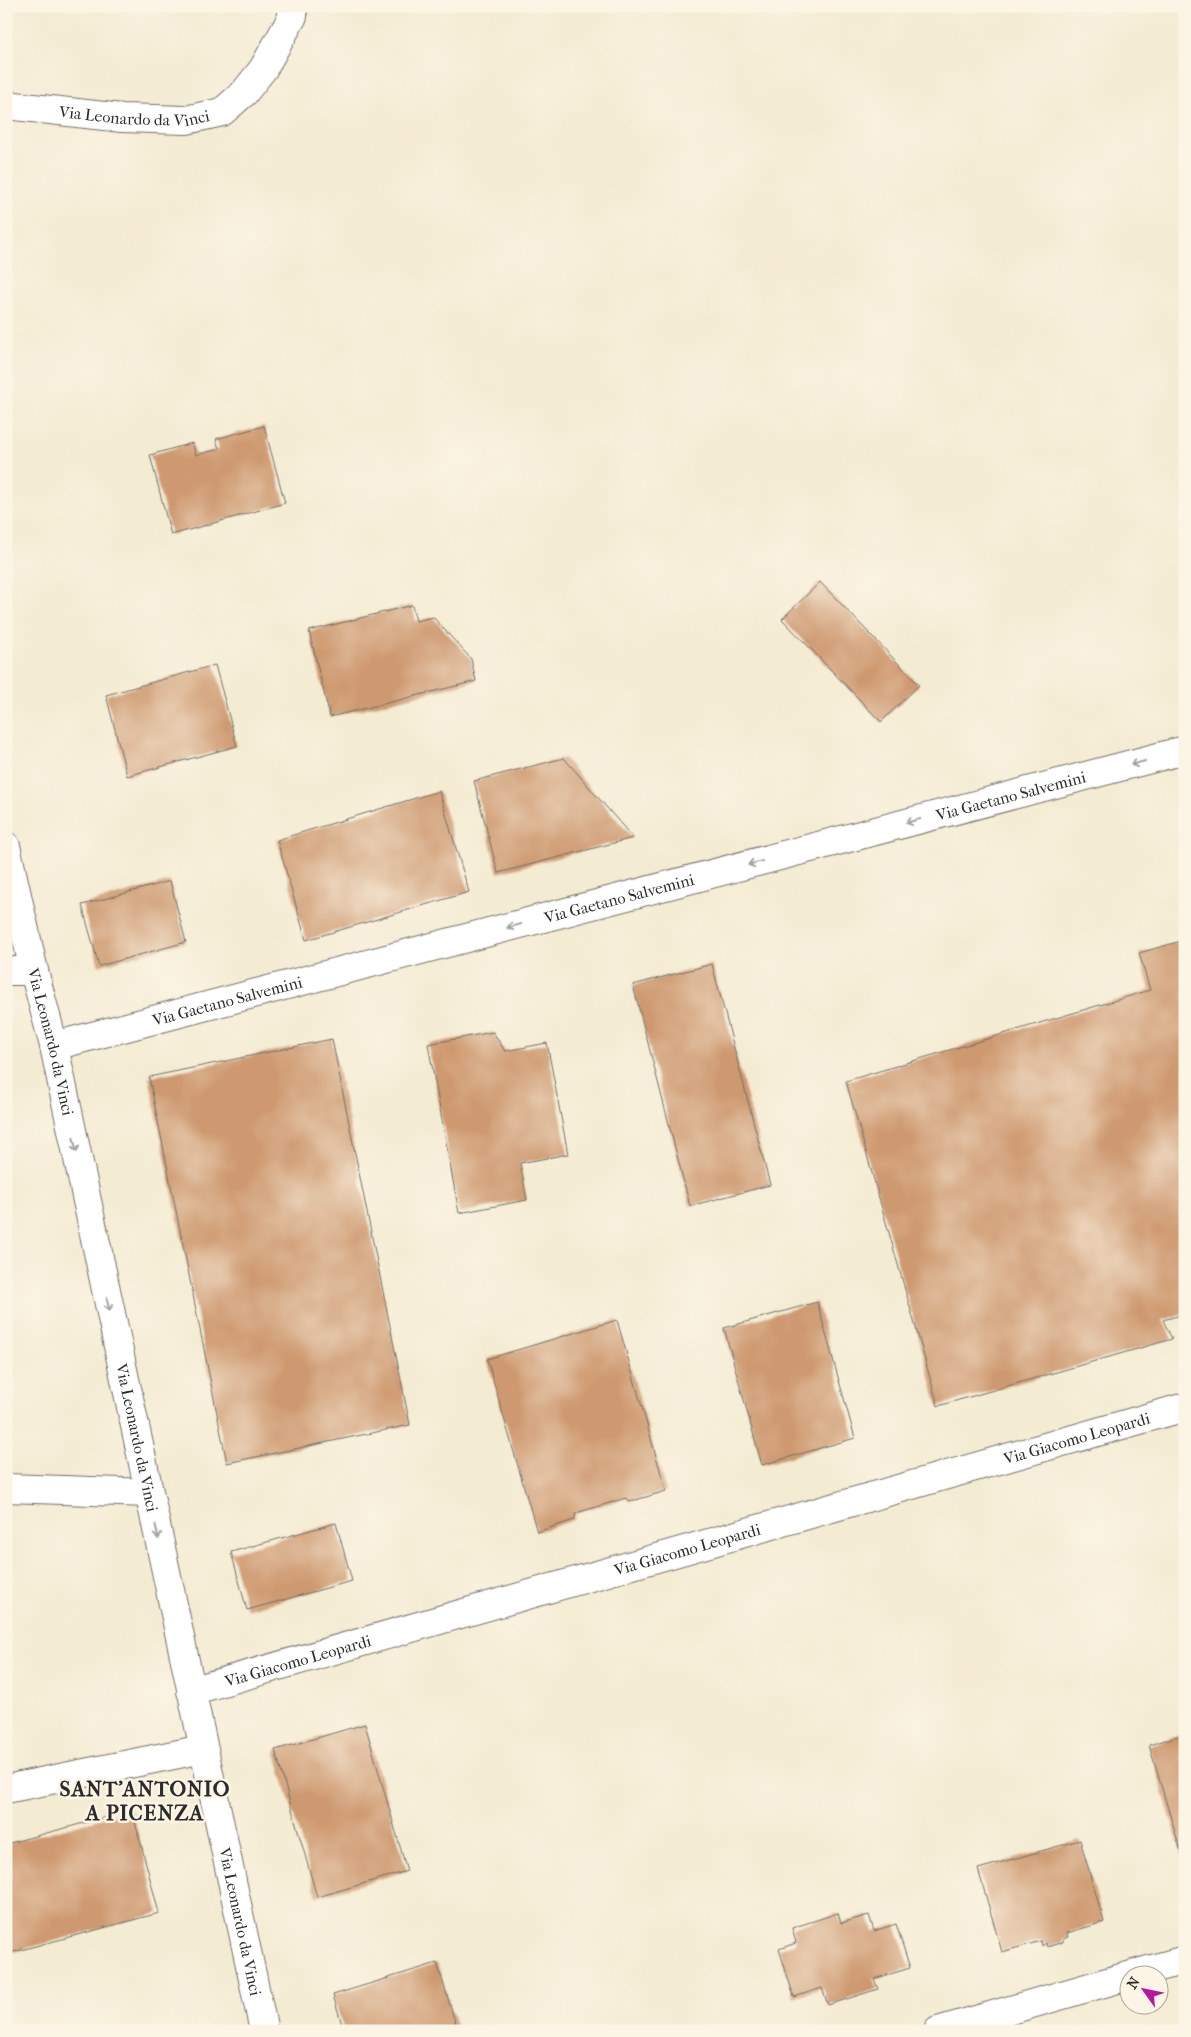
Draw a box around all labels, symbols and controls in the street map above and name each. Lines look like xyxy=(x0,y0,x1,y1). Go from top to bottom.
street label: Via Leonardo da Vinci xyxy=(57,102,212,130)
one-way arrow xyxy=(1130,758,1146,768)
street label: Via Gaetano Salvemini xyxy=(933,767,1088,825)
one-way arrow xyxy=(905,817,921,827)
one-way arrow xyxy=(748,858,764,868)
street label: Via Gaetano Salvemini xyxy=(541,870,696,928)
one-way arrow xyxy=(506,922,522,931)
street label: Via Leonardo da Vinci xyxy=(23,965,78,1118)
street label: Via Gaetano Salvemini xyxy=(149,972,304,1030)
one-way arrow xyxy=(70,1137,80,1153)
one-way arrow xyxy=(104,1296,114,1312)
street label: Via Leonardo da Vinci xyxy=(112,1361,162,1514)
street label: Via Giacomo Leopardi xyxy=(1000,1408,1152,1469)
street label: Via Giacomo Leopardi xyxy=(611,1520,763,1580)
one-way arrow xyxy=(153,1523,162,1539)
street label: Via Giacomo Leopardi xyxy=(222,1631,373,1691)
district label: SANT'ANTONIO A PICENZA xyxy=(60,1777,230,1825)
street label: Via Leonardo da Vinci xyxy=(215,1845,265,1998)
north arrow xyxy=(1118,1964,1168,2014)
text: N xyxy=(1123,1974,1144,1992)

